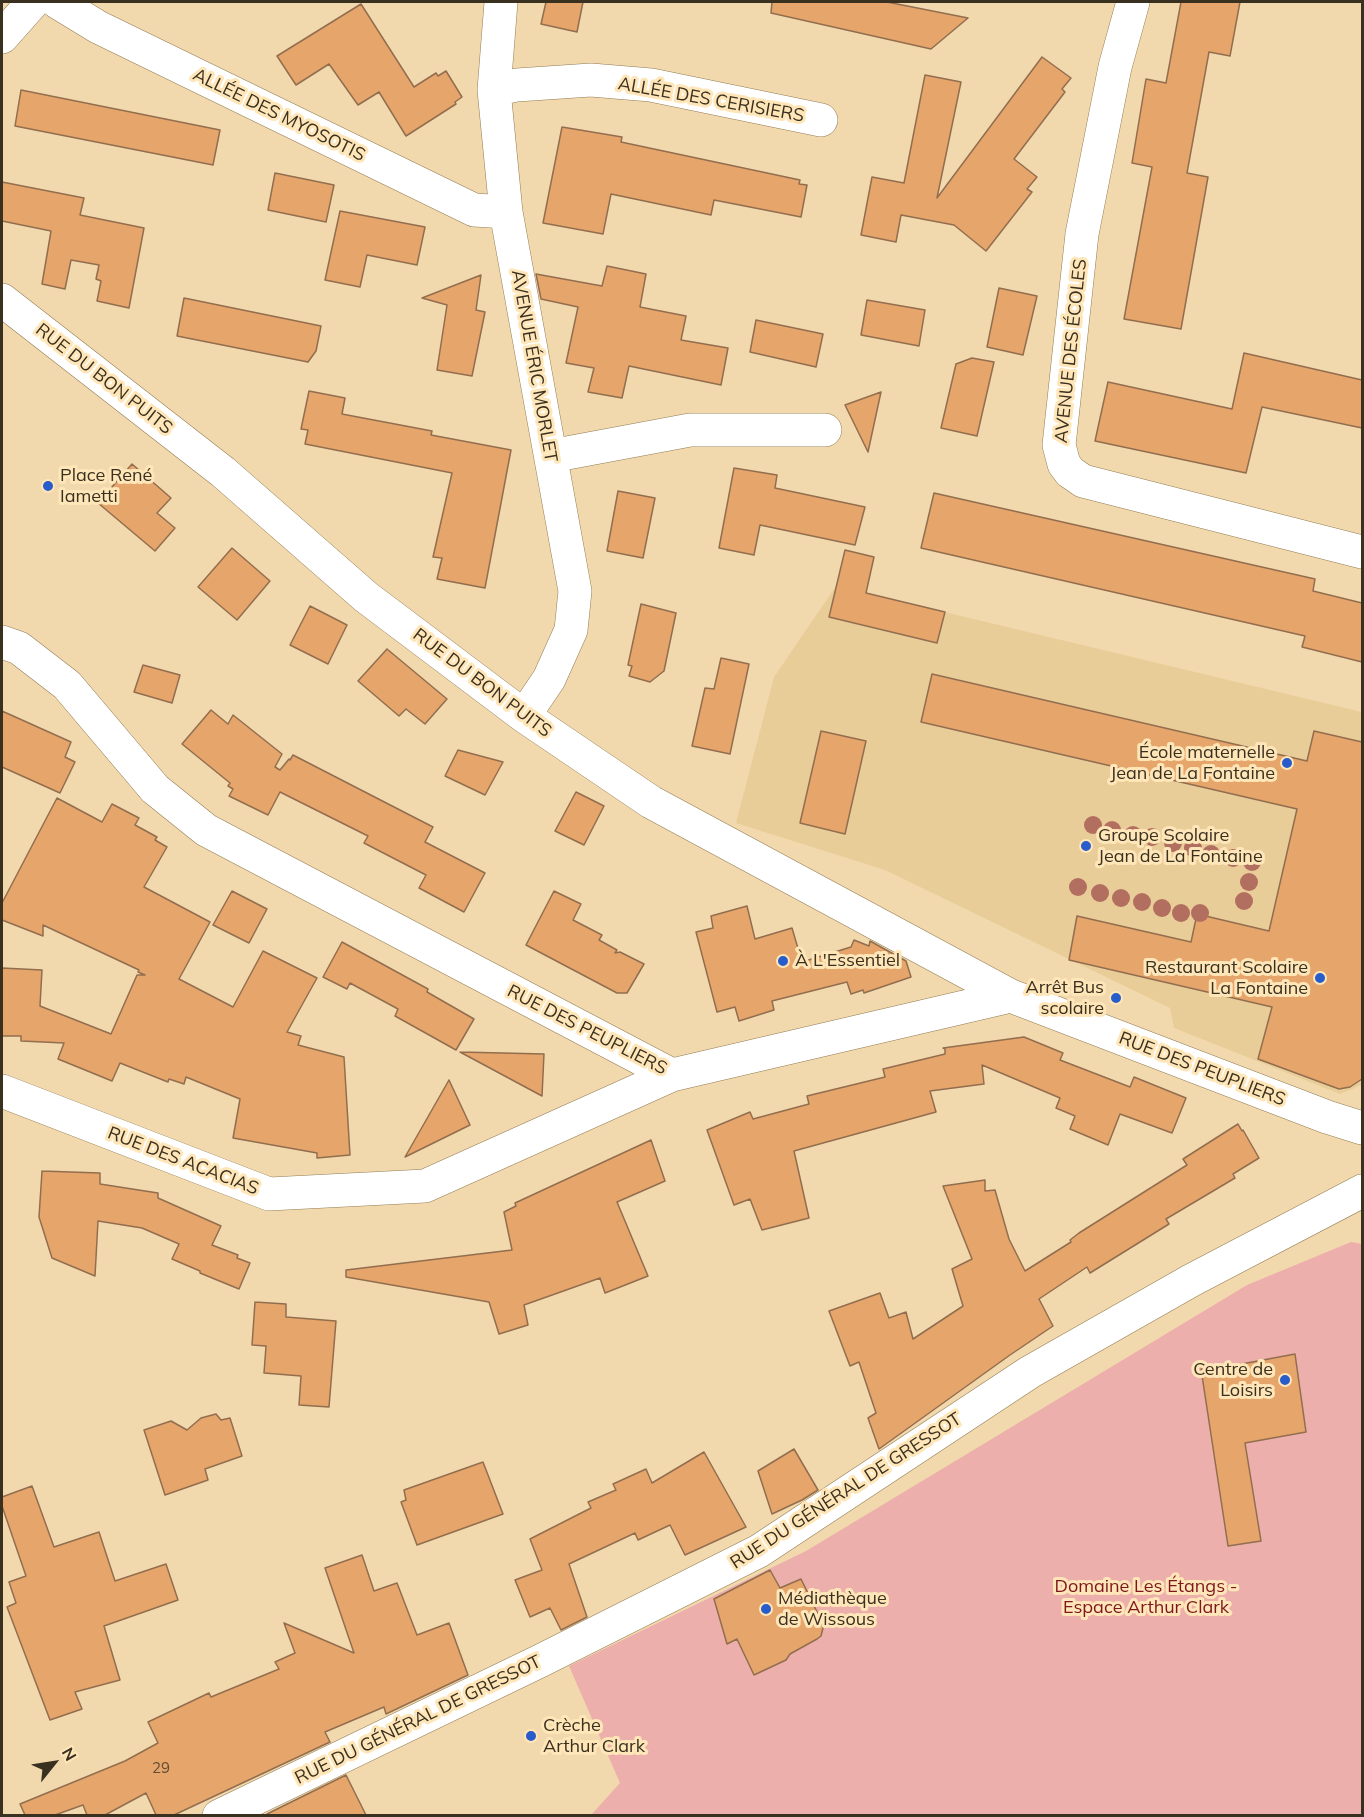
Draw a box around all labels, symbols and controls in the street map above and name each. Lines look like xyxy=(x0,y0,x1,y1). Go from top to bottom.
street label: ALLÉE DES MYOSOTIS xyxy=(189,64,369,166)
street label: ALLÉE DES CERISIERS xyxy=(616,73,806,127)
street label: AVENUE DES ÉCOLES xyxy=(1051,258,1091,444)
street label: AVENUE ÉRIC MORLET xyxy=(506,268,562,464)
street label: RUE DU BON PUITS xyxy=(31,319,177,439)
place label: Place René Iametti xyxy=(60,465,152,508)
marker: Place René Iametti xyxy=(41,479,55,493)
street label: RUE DU BON PUITS xyxy=(409,624,555,742)
place label: École maternelle Jean de La Fontaine xyxy=(1110,742,1275,784)
marker: École maternelle Jean de La Fontaine xyxy=(1280,756,1294,770)
place label: Groupe Scolaire Jean de La Fontaine xyxy=(1098,825,1263,868)
marker: Groupe Scolaire Jean de La Fontaine xyxy=(1079,839,1093,853)
place label: À L'Essentiel xyxy=(795,950,900,972)
marker: À L'Essentiel xyxy=(776,954,790,968)
place label: Restaurant Scolaire La Fontaine xyxy=(1145,957,1308,1000)
marker: Restaurant Scolaire La Fontaine xyxy=(1313,971,1327,985)
place label: Arrêt Bus scolaire xyxy=(1025,977,1104,1020)
street label: RUE DES PEUPLIERS xyxy=(503,980,671,1080)
marker: Arrêt Bus scolaire xyxy=(1109,991,1123,1005)
street label: RUE DES PEUPLIERS xyxy=(1116,1027,1288,1111)
street label: RUE DES ACACIAS xyxy=(104,1122,262,1200)
place label: Centre de Loisirs xyxy=(1193,1359,1273,1402)
marker: Centre de Loisirs xyxy=(1278,1373,1292,1387)
street label: RUE DU GÉNÉRAL DE GRESSOT xyxy=(726,1408,966,1574)
park label: Domaine Les Étangs - Espace Arthur Clark xyxy=(1054,1576,1238,1618)
place label: Médiathèque de Wissous xyxy=(778,1588,887,1630)
marker: Médiathèque de Wissous xyxy=(759,1602,773,1616)
street label: RUE DU GÉNÉRAL DE GRESSOT xyxy=(291,1651,545,1789)
place label: Crèche Arthur Clark xyxy=(543,1715,645,1758)
marker: Crèche Arthur Clark xyxy=(524,1729,538,1743)
north arrow xyxy=(24,1733,84,1793)
text: N xyxy=(58,1744,81,1764)
house number: 29 xyxy=(152,1759,170,1777)

